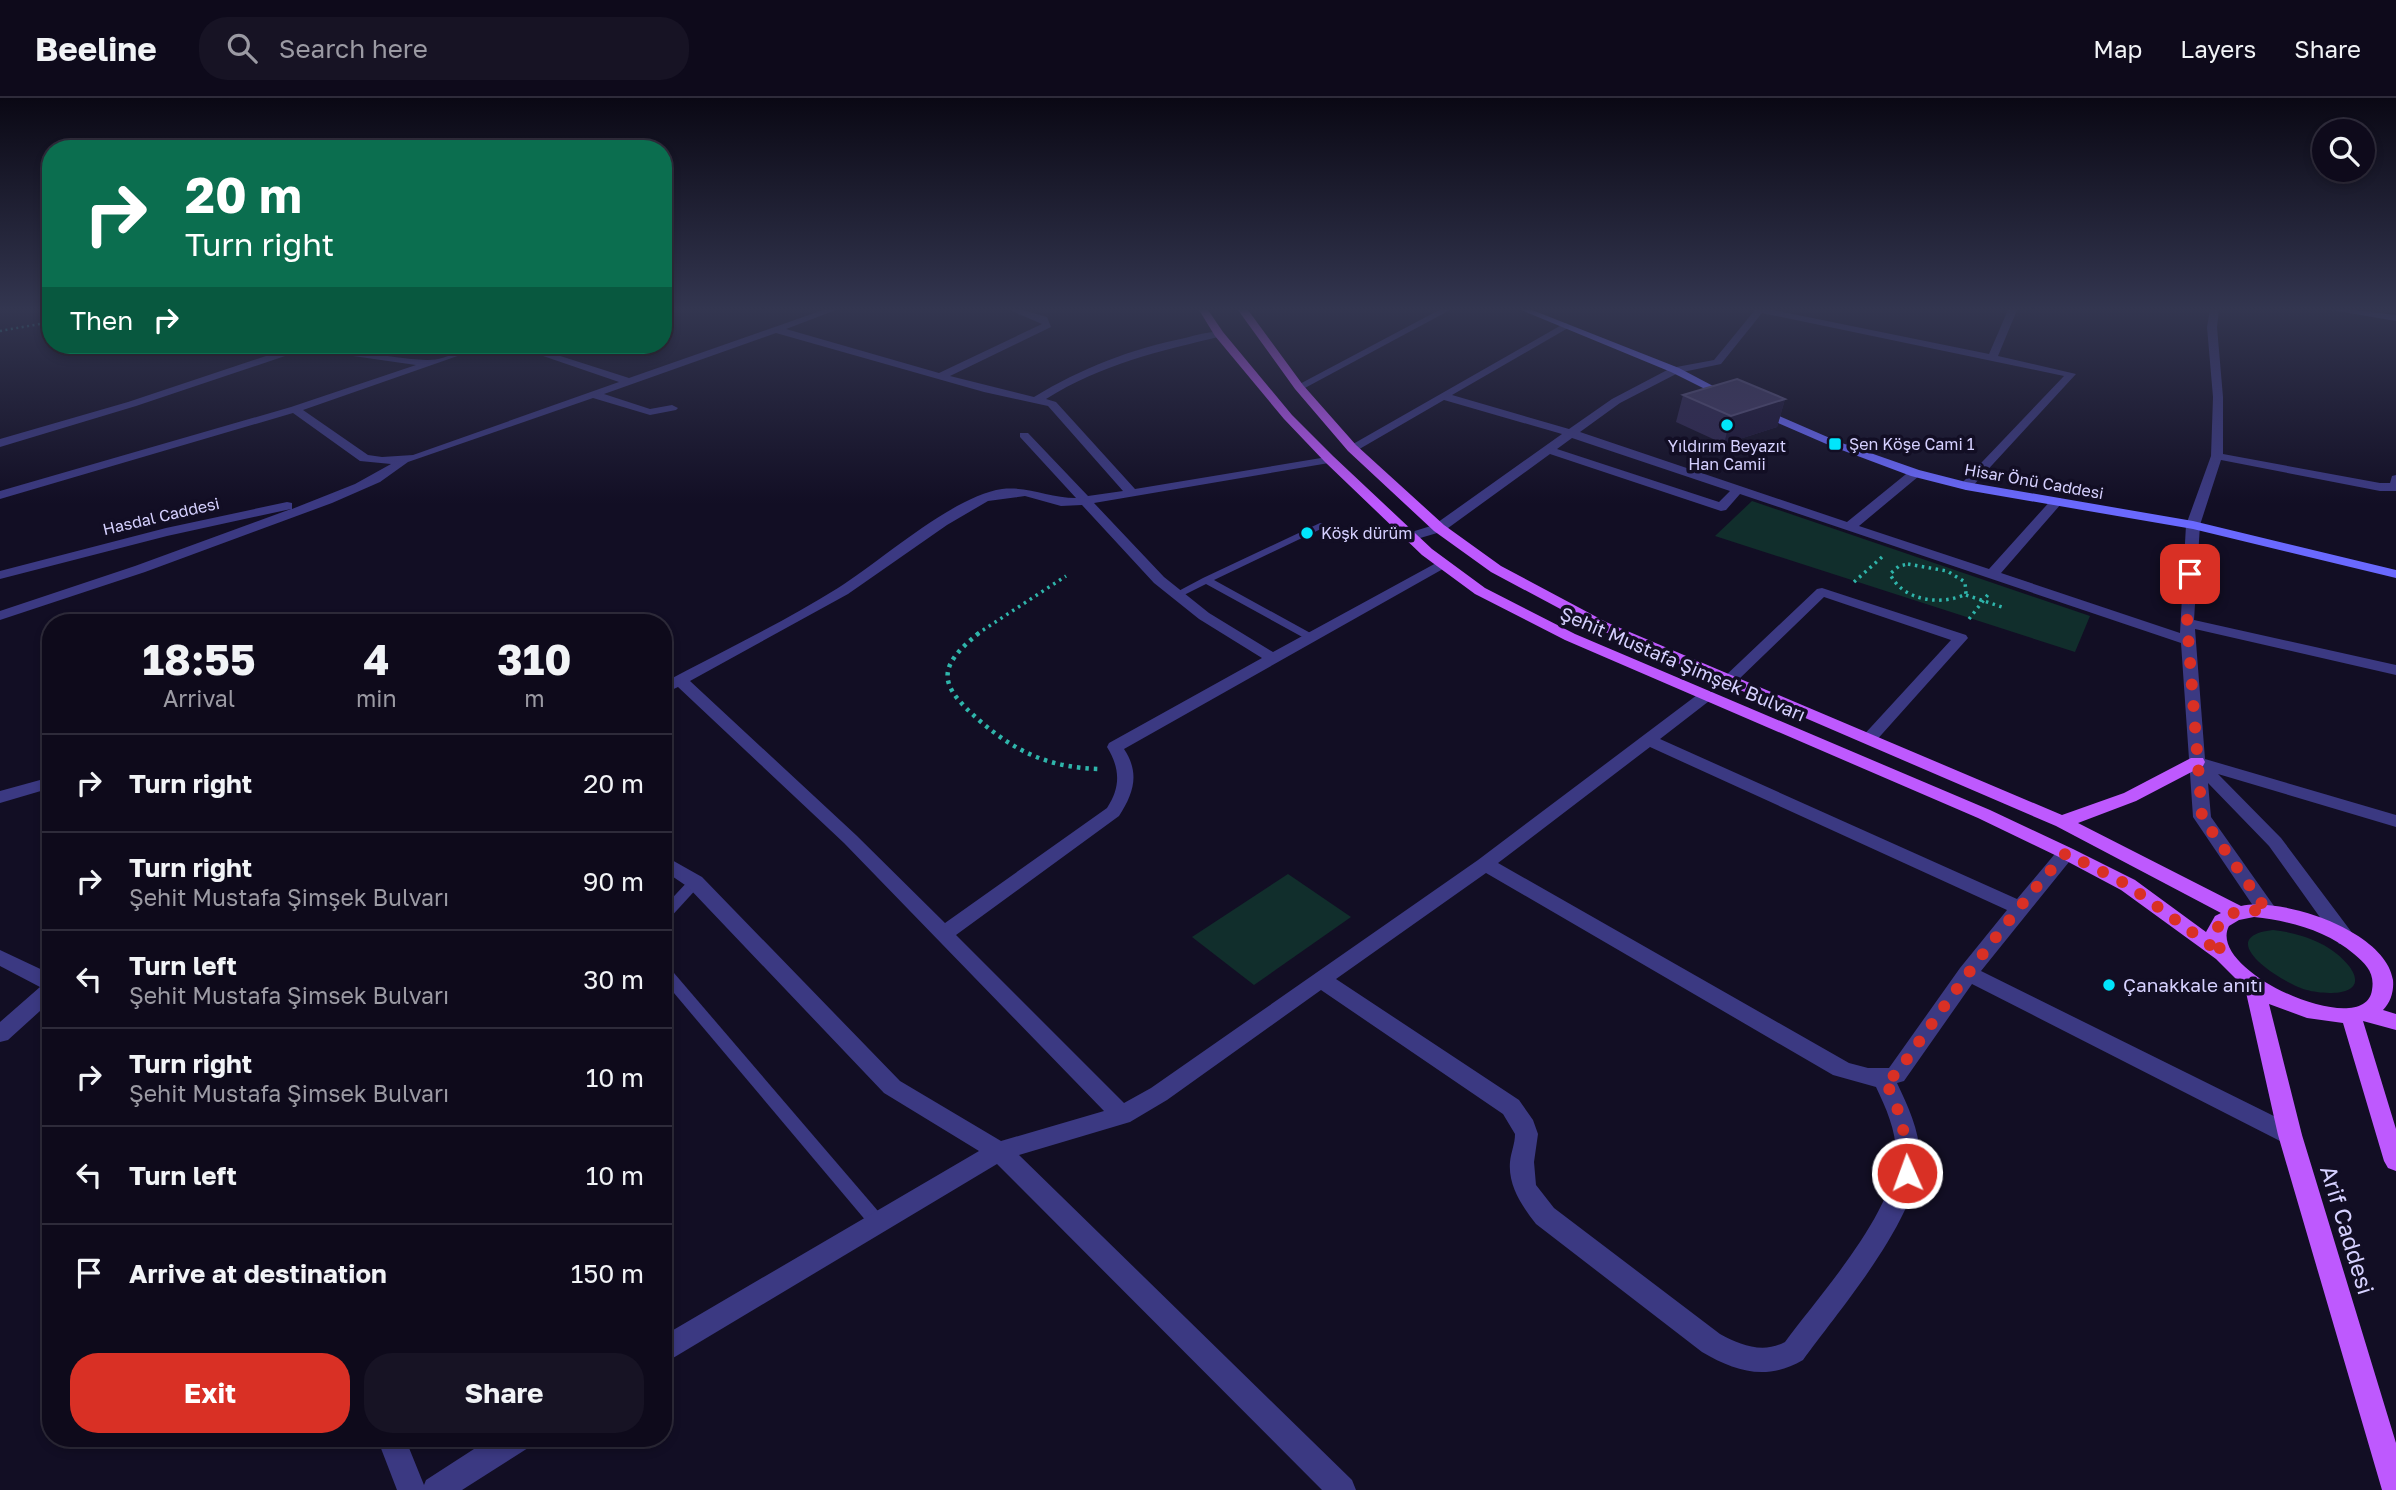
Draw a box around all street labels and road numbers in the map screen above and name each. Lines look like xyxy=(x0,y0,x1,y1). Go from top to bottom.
street label: Hisar Önü Caddesi xyxy=(1963,459,2105,503)
street label: Hasdal Caddesi xyxy=(101,493,221,539)
street label: Şehit Mustafa Şimşek Bulvarı xyxy=(1557,601,1809,726)
street label: Arif Caddesi xyxy=(2315,1162,2381,1298)

